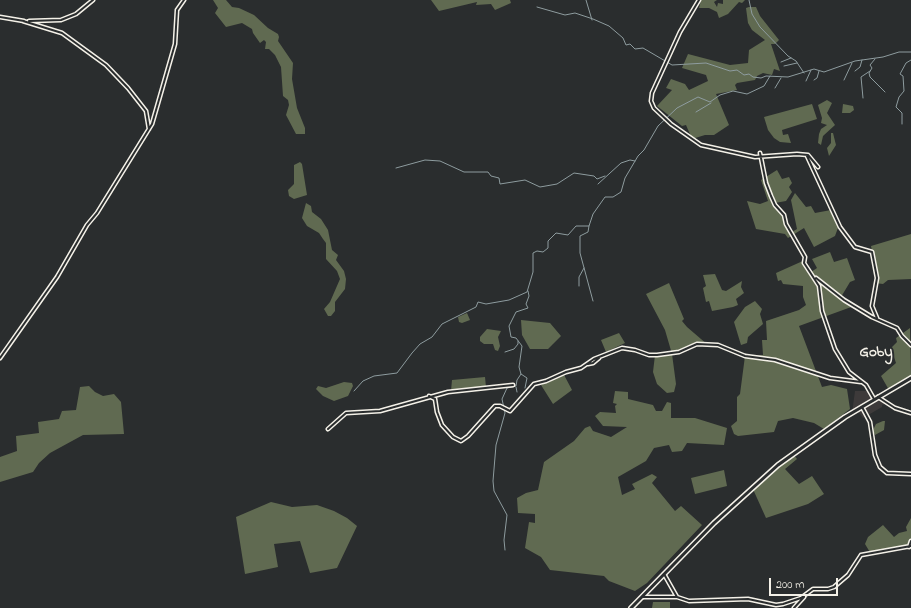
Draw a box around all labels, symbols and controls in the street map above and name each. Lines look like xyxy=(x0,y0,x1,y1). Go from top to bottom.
district label: Goby xyxy=(859,345,893,363)
scale bar xyxy=(771,570,840,596)
text: 200 m xyxy=(776,576,805,594)

